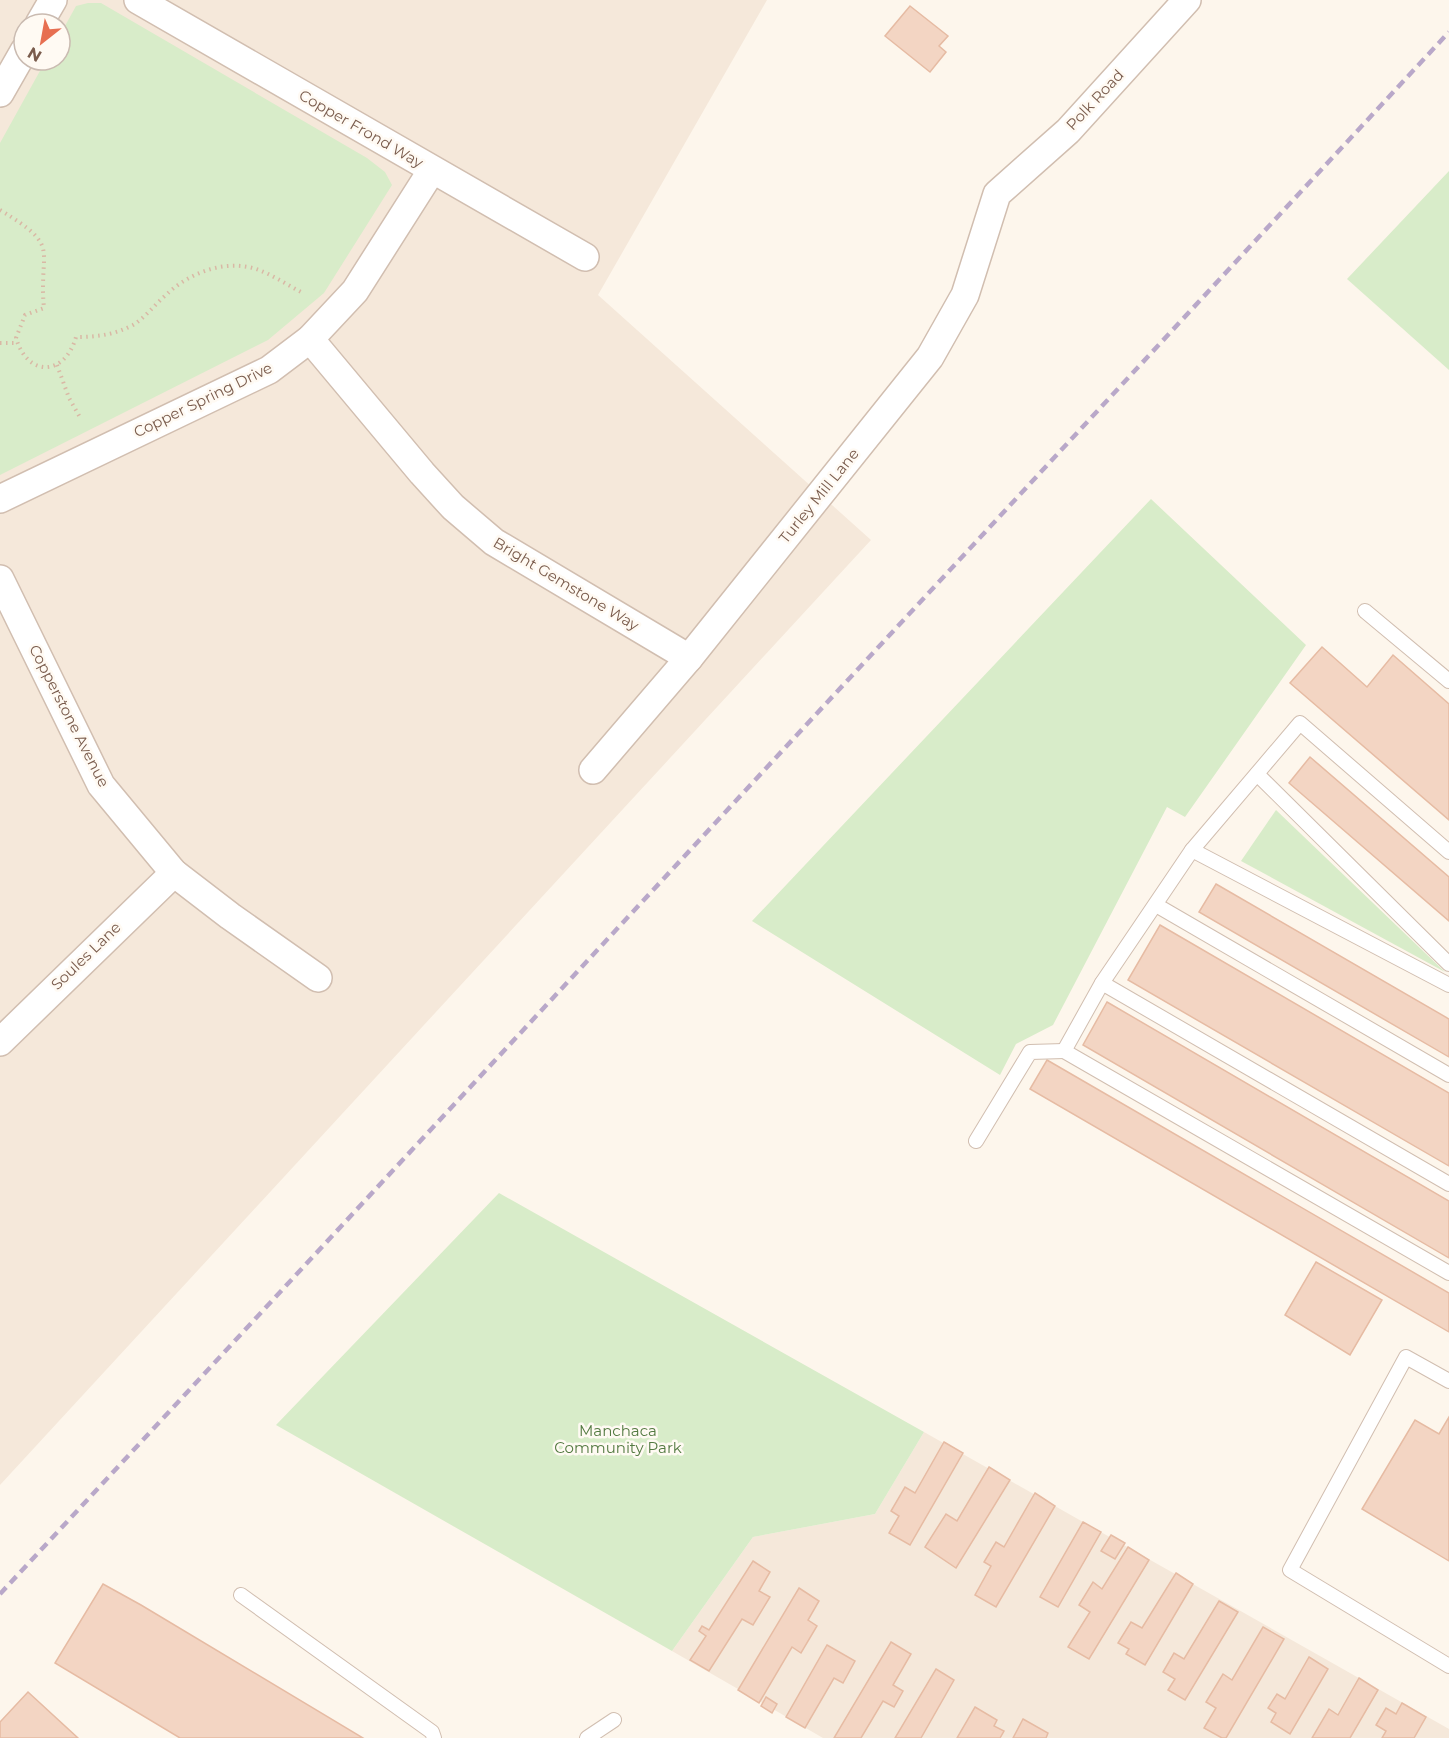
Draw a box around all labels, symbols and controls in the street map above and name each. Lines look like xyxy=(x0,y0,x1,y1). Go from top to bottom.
north arrow xyxy=(12,12,72,72)
text: N xyxy=(24,43,45,66)
street label: Polk Road xyxy=(1062,65,1128,134)
street label: Copper Frond Way xyxy=(296,85,428,172)
street label: Copper Spring Drive xyxy=(130,358,275,441)
street label: Turley Mill Lane xyxy=(775,444,863,547)
street label: Bright Gemstone Way xyxy=(490,533,643,635)
street label: Copperstone Avenue xyxy=(25,641,114,790)
street label: Soules Lane xyxy=(47,918,125,994)
park label: Manchaca Community Park xyxy=(554,1421,682,1457)

